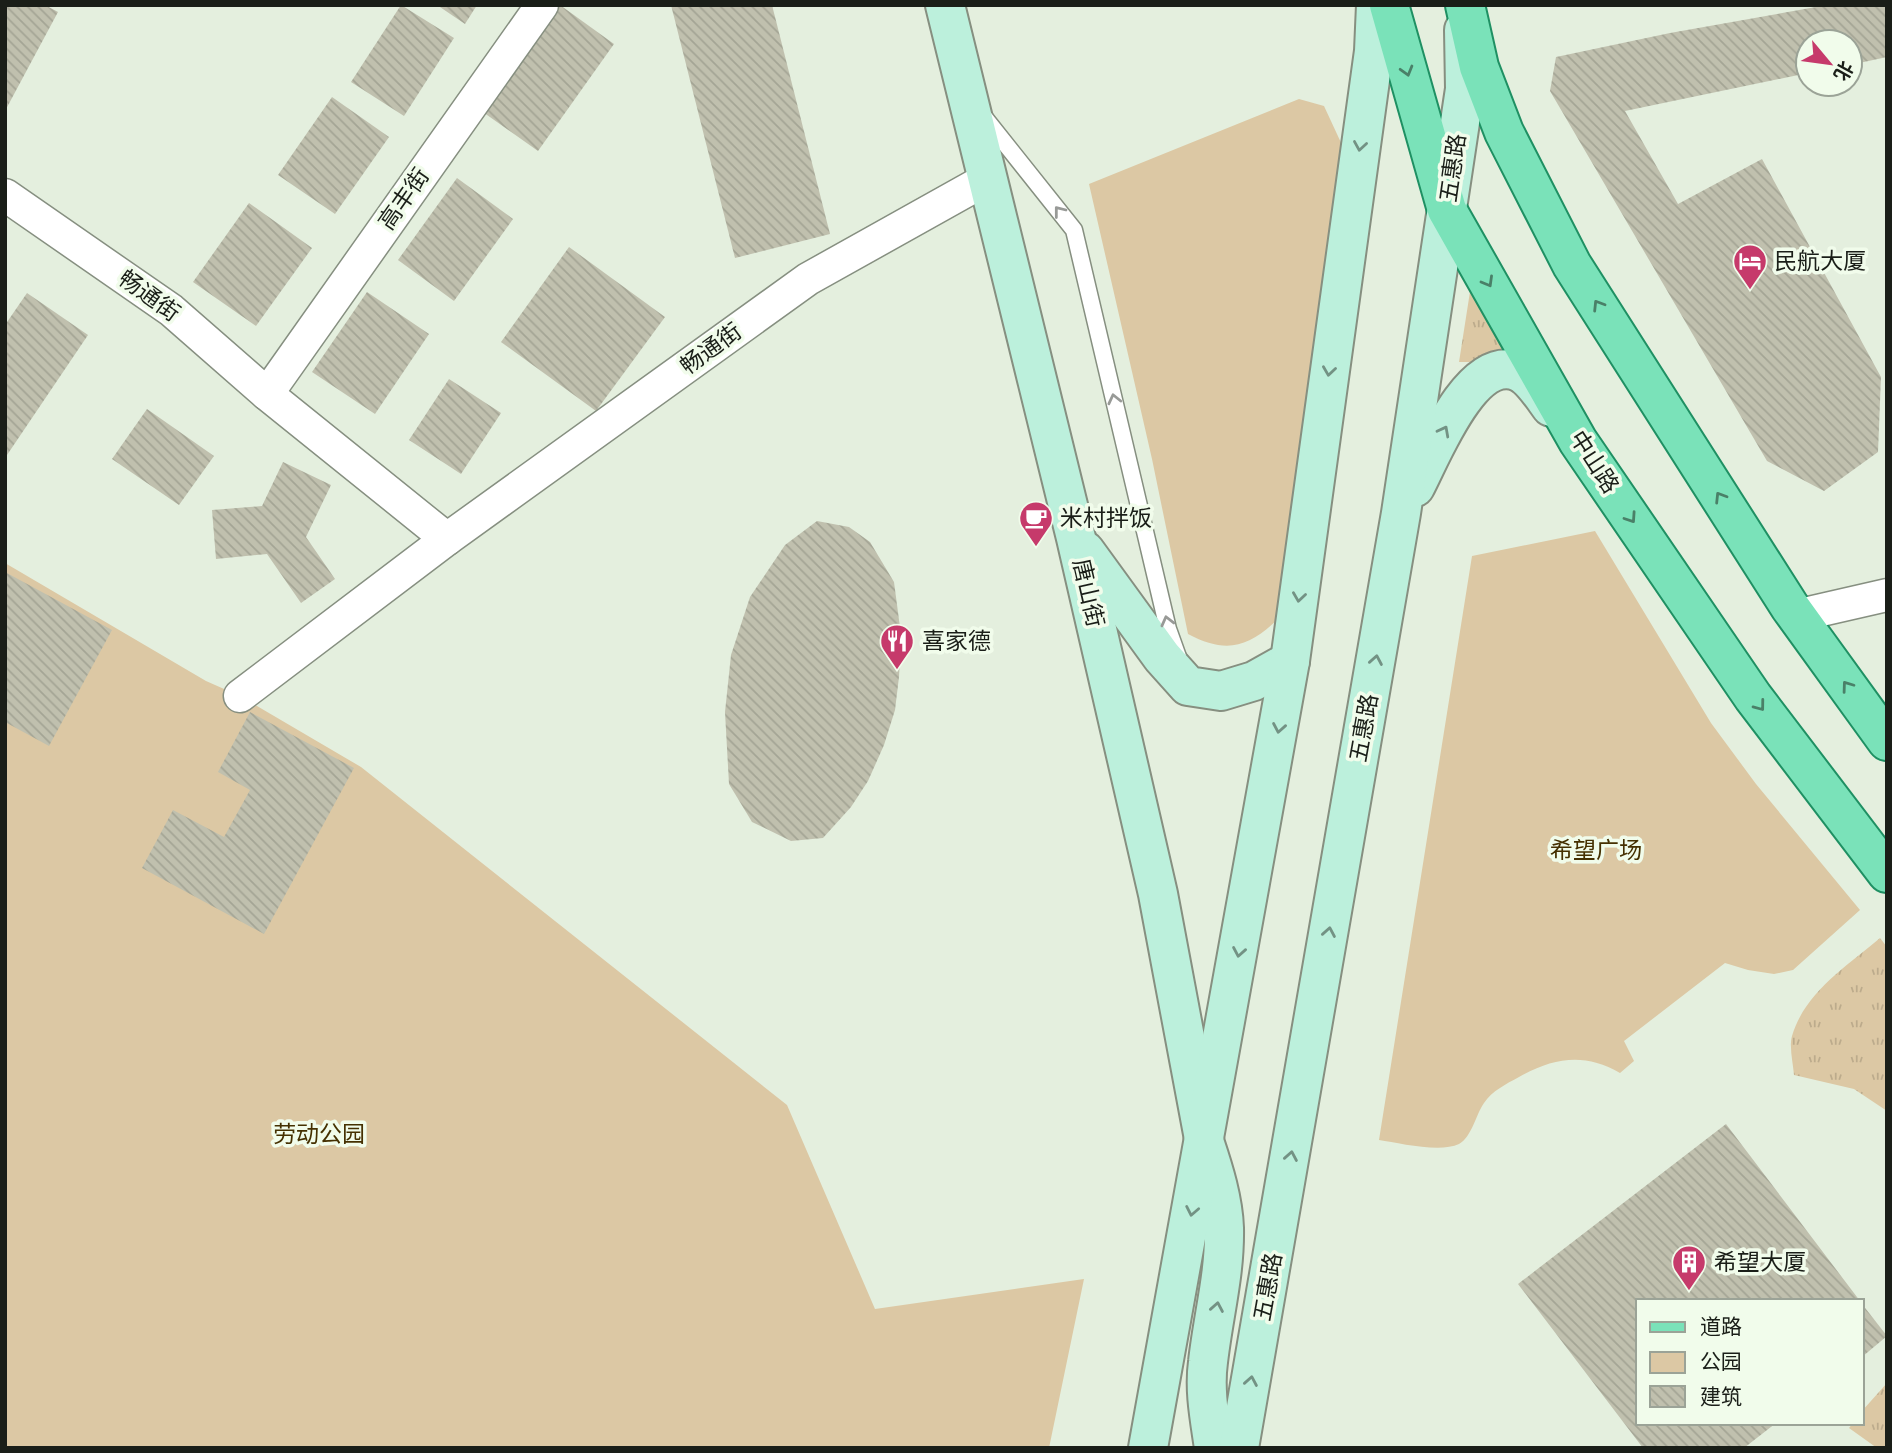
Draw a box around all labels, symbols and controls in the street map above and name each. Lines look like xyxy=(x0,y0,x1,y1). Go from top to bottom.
north arrow xyxy=(1794,28,1864,98)
text: 北 xyxy=(1829,57,1857,84)
one-way arrow xyxy=(1399,65,1414,77)
street label: 五惠路 xyxy=(1435,132,1471,204)
one-way arrow xyxy=(1353,140,1368,152)
street label: 高丰街 xyxy=(373,163,435,235)
one-way arrow xyxy=(1054,206,1067,218)
hotel icon: 民航大厦 xyxy=(1731,242,1769,291)
place label: 民航大厦 xyxy=(1774,248,1866,275)
street label: 畅通街 xyxy=(113,265,185,327)
one-way arrow xyxy=(1480,275,1493,287)
one-way arrow xyxy=(1593,300,1606,313)
street label: 畅通街 xyxy=(675,318,747,380)
one-way arrow xyxy=(1322,365,1337,377)
one-way arrow xyxy=(1108,393,1122,405)
one-way arrow xyxy=(1436,426,1450,438)
street label: 中山路 xyxy=(1564,426,1624,498)
one-way arrow xyxy=(1715,492,1728,505)
cafe icon: 米村拌饭 xyxy=(1017,499,1055,548)
place label: 米村拌饭 xyxy=(1060,505,1152,532)
one-way arrow xyxy=(1623,510,1635,523)
street label: 唐山街 xyxy=(1067,556,1109,630)
one-way arrow xyxy=(1292,591,1307,603)
one-way arrow xyxy=(1161,615,1175,627)
restaurant icon: 喜家德 xyxy=(878,622,916,671)
place label: 喜家德 xyxy=(922,628,991,655)
one-way arrow xyxy=(1368,654,1383,666)
one-way arrow xyxy=(1843,681,1855,693)
street label: 五惠路 xyxy=(1345,692,1383,764)
one-way arrow xyxy=(1751,698,1764,711)
one-way arrow xyxy=(1272,722,1287,734)
park label: 希望广场 xyxy=(1550,837,1642,864)
one-way arrow xyxy=(1321,926,1336,938)
one-way arrow xyxy=(1232,946,1247,958)
park label: 劳动公园 xyxy=(273,1121,365,1148)
one-way arrow xyxy=(1282,1151,1297,1163)
one-way arrow xyxy=(1186,1205,1201,1217)
building icon: 希望大厦 xyxy=(1670,1243,1708,1292)
place label: 希望大厦 xyxy=(1714,1249,1806,1276)
street label: 五惠路 xyxy=(1249,1251,1287,1323)
legend xyxy=(1636,1299,1864,1425)
one-way arrow xyxy=(1209,1301,1224,1313)
text: 道路 xyxy=(1700,1315,1742,1339)
text: 公园 xyxy=(1700,1350,1742,1374)
one-way arrow xyxy=(1243,1375,1258,1386)
text: 建筑 xyxy=(1700,1385,1742,1409)

